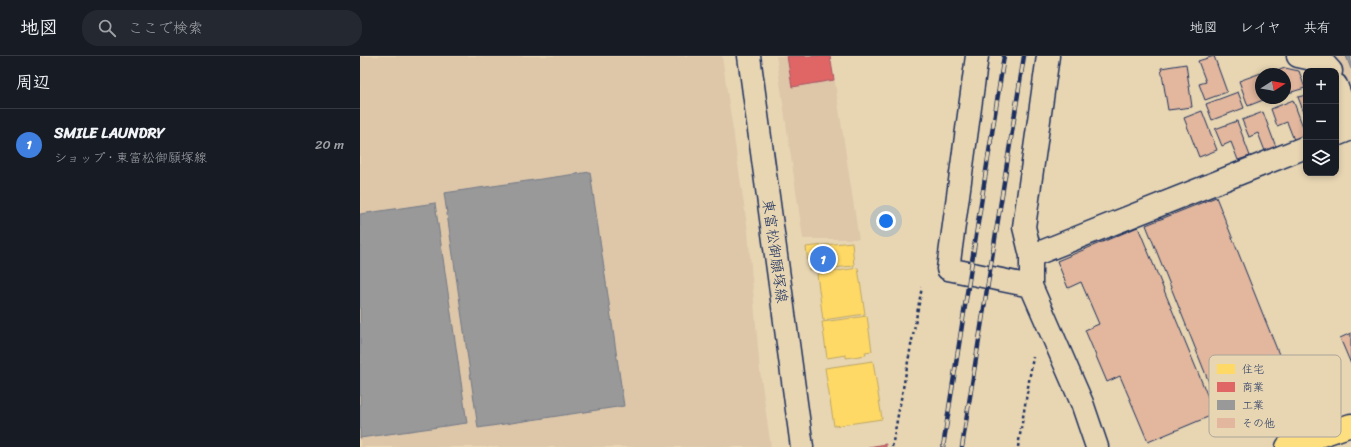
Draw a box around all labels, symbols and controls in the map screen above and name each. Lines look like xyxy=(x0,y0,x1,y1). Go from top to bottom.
search box xyxy=(82,10,362,46)
text: 地図 xyxy=(20,11,58,44)
text: ここで検索 xyxy=(128,15,203,41)
text: 地図 xyxy=(1190,15,1218,40)
text: レイヤ xyxy=(1240,15,1281,40)
text: 共有 xyxy=(1303,15,1331,40)
icon: search xyxy=(96,17,118,39)
text: 周辺 xyxy=(16,67,50,97)
north arrow xyxy=(1255,68,1291,104)
map controls xyxy=(1303,68,1339,176)
button: + xyxy=(1303,68,1339,104)
button: − xyxy=(1303,104,1339,140)
text: SMILE LAUNDRY xyxy=(54,120,165,146)
text: 1 xyxy=(26,133,32,156)
text: 20 m xyxy=(315,133,344,156)
button: layers xyxy=(1303,140,1339,176)
text: ショップ · 東富松御願塚線 xyxy=(54,146,207,169)
street label: 東富松御願塚線 xyxy=(755,197,795,305)
your location xyxy=(876,211,896,231)
pin: 1 xyxy=(810,244,836,274)
legend xyxy=(1209,355,1341,437)
text: 住宅 xyxy=(1242,360,1264,379)
text: 商業 xyxy=(1242,378,1264,397)
text: 工業 xyxy=(1242,396,1264,415)
text: その他 xyxy=(1242,414,1275,433)

